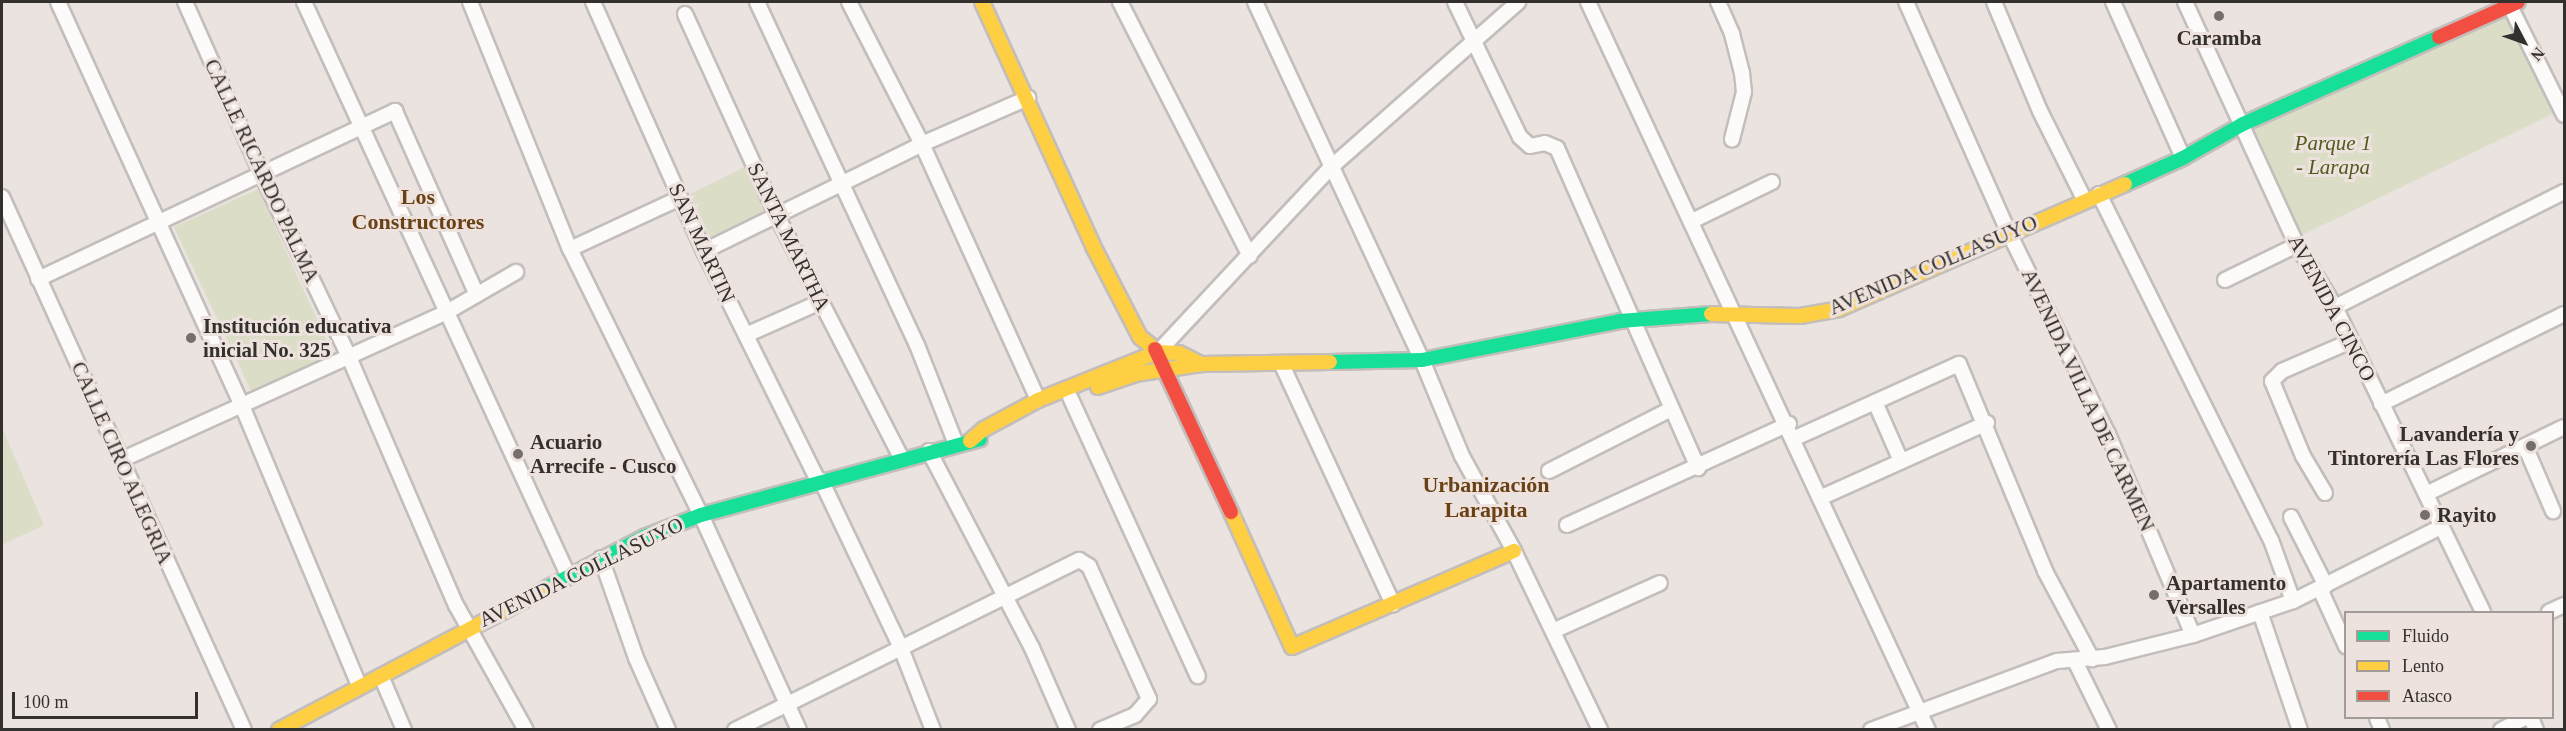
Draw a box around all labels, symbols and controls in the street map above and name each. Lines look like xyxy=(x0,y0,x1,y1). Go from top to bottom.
marker: Caramba xyxy=(2212,9,2226,23)
north arrow xyxy=(2494,12,2554,72)
place label: Caramba xyxy=(2176,25,2262,51)
text: N xyxy=(2528,44,2548,64)
street label: CALLE RICARDO PALMA xyxy=(199,55,325,287)
park label: Parque 1 - Larapa xyxy=(2295,130,2371,180)
street label: SANTA MARTHA xyxy=(742,158,836,316)
street label: SAN MARTIN xyxy=(663,179,741,307)
district label: Los Constructores xyxy=(352,183,484,234)
street label: AVENIDA COLLASUYO xyxy=(1824,209,2042,321)
street label: AVENIDA CINCO xyxy=(2282,230,2382,386)
street label: AVENIDA VILLA DE CARMEN xyxy=(2015,263,2161,537)
place label: Institución educativa inicial No. 325 xyxy=(203,313,391,363)
marker: Institución educativa inicial No. 325 xyxy=(184,331,198,345)
street label: CALLE CIRO ALEGRIA xyxy=(66,357,178,569)
place label: Lavandería y Tintorería Las Flores xyxy=(2328,421,2519,471)
place label: Acuario Arrecife - Cusco xyxy=(530,429,677,479)
marker: Lavandería y Tintorería Las Flores xyxy=(2524,439,2538,453)
marker: Acuario Arrecife - Cusco xyxy=(511,447,525,461)
district label: Urbanización Larapita xyxy=(1422,471,1550,522)
place label: Rayito xyxy=(2437,502,2496,528)
marker: Rayito xyxy=(2418,508,2432,522)
street label: AVENIDA COLLASUYO xyxy=(474,511,688,633)
place label: Apartamento Versalles xyxy=(2166,570,2286,620)
marker: Apartamento Versalles xyxy=(2147,588,2161,602)
legend xyxy=(2344,611,2554,719)
text: Fluido xyxy=(2402,626,2449,646)
text: Lento xyxy=(2402,656,2444,676)
scale bar xyxy=(15,680,201,718)
text: Atasco xyxy=(2402,686,2452,706)
text: 100 m xyxy=(23,692,69,712)

